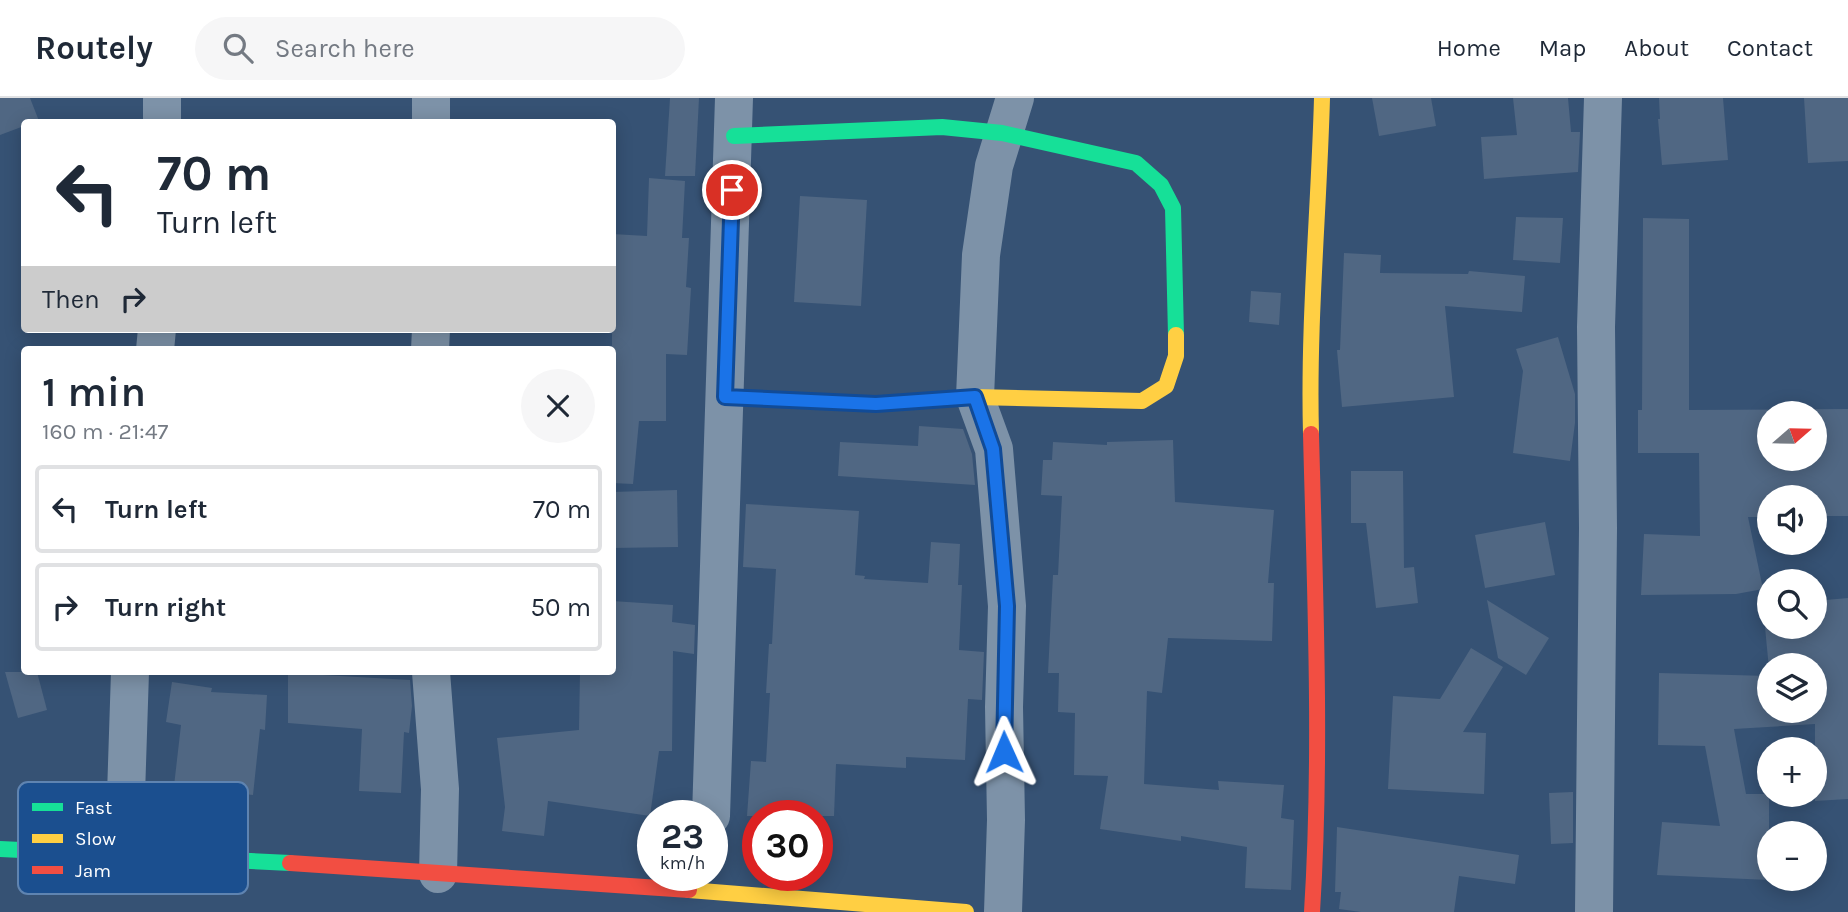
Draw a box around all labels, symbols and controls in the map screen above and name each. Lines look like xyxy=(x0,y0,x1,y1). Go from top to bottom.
search box xyxy=(195,17,685,80)
text: Routely xyxy=(35,29,153,67)
icon: search xyxy=(219,29,257,67)
text: Search here xyxy=(275,33,415,64)
text: Home xyxy=(1437,34,1501,62)
text: Map xyxy=(1539,34,1586,62)
text: About xyxy=(1624,34,1689,62)
text: Contact xyxy=(1727,34,1813,62)
text: 70 m xyxy=(157,145,271,202)
icon: left xyxy=(42,147,133,238)
pin xyxy=(702,160,762,220)
icon: arrive xyxy=(713,171,751,209)
text: Turn left xyxy=(157,204,277,241)
icon: right xyxy=(114,280,152,318)
text: Then xyxy=(42,284,100,315)
text: 1 min xyxy=(42,367,146,417)
button: close xyxy=(521,369,595,443)
north arrow xyxy=(1757,401,1827,471)
map controls xyxy=(1757,401,1827,891)
text: 160 m · 21:47 xyxy=(42,418,168,445)
button: sound xyxy=(1757,485,1827,555)
icon: left xyxy=(46,490,84,528)
text: Turn left xyxy=(105,494,207,525)
text: 70 m xyxy=(533,494,591,525)
button: search xyxy=(1757,569,1827,639)
icon: right xyxy=(46,588,84,626)
text: Turn right xyxy=(105,592,226,623)
text: 50 m xyxy=(530,592,591,623)
button: layers xyxy=(1757,653,1827,723)
position arrow xyxy=(967,715,1041,789)
button: + xyxy=(1757,737,1827,807)
legend xyxy=(18,782,248,894)
text: Fast xyxy=(75,797,112,819)
speed limit sign: 30 xyxy=(742,800,833,891)
text: 23 xyxy=(661,816,704,857)
button: − xyxy=(1757,821,1827,891)
text: Slow xyxy=(75,828,116,850)
text: km/h xyxy=(660,852,705,874)
text: Jam xyxy=(75,860,111,882)

